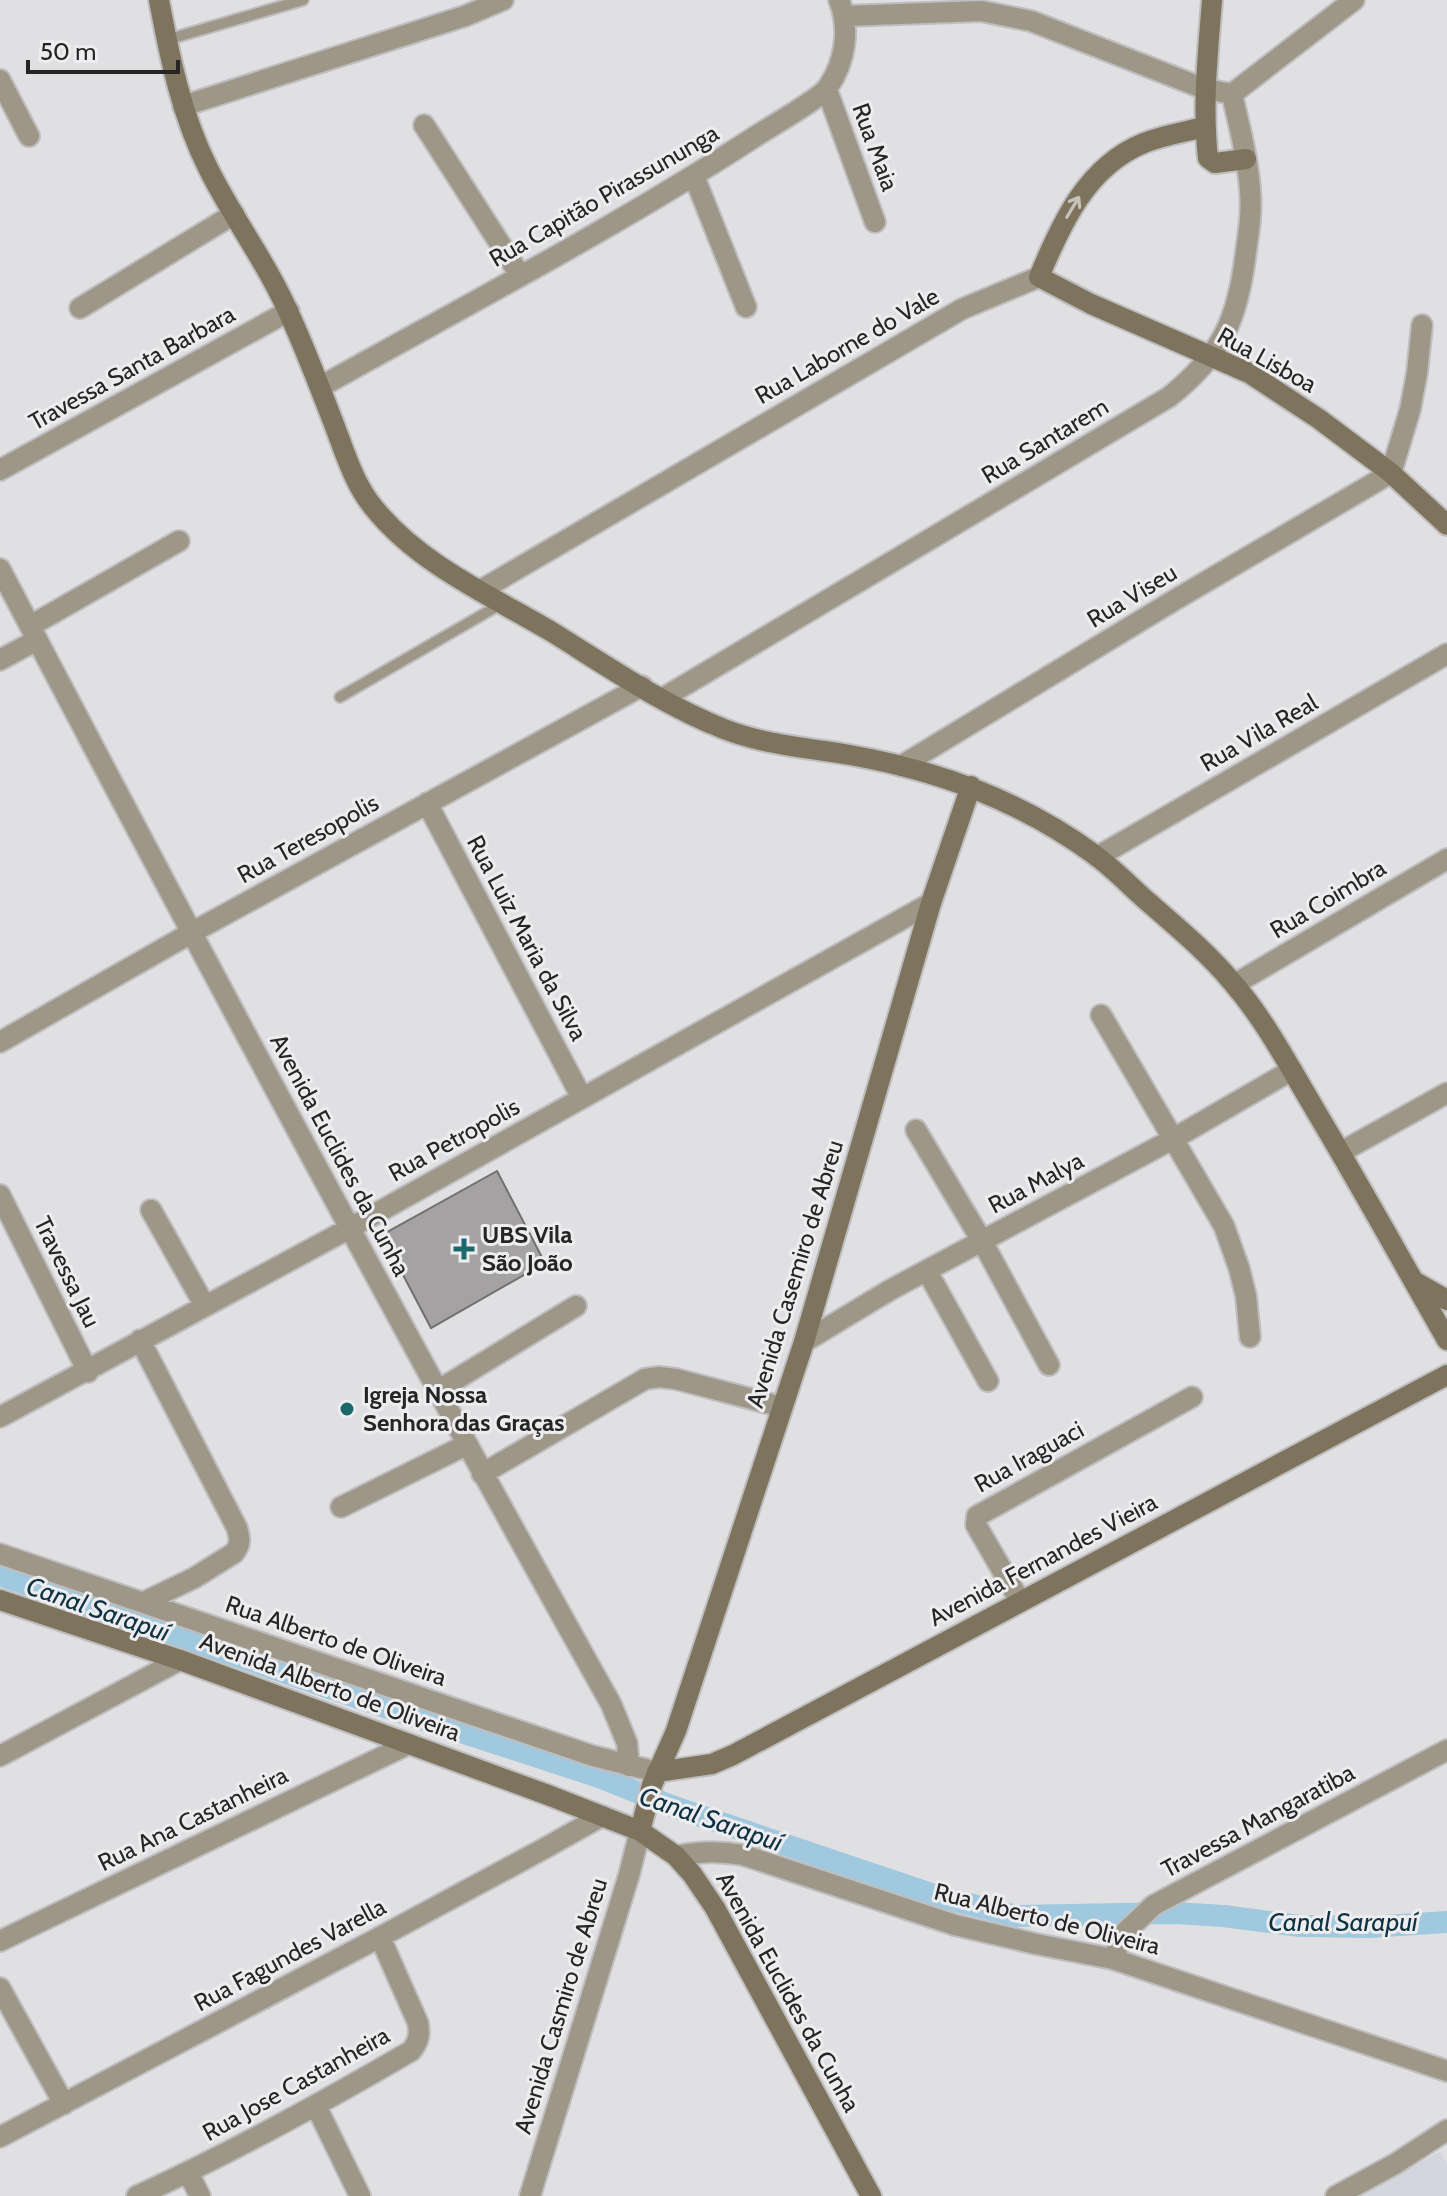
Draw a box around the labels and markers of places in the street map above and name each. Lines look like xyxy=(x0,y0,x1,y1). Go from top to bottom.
place label: UBS Vila São João xyxy=(482,1220,573,1277)
marker: UBS Vila São João xyxy=(453,1238,475,1260)
place label: Igreja Nossa Senhora das Graças xyxy=(363,1380,564,1437)
marker: Igreja Nossa Senhora das Graças xyxy=(338,1400,356,1418)

